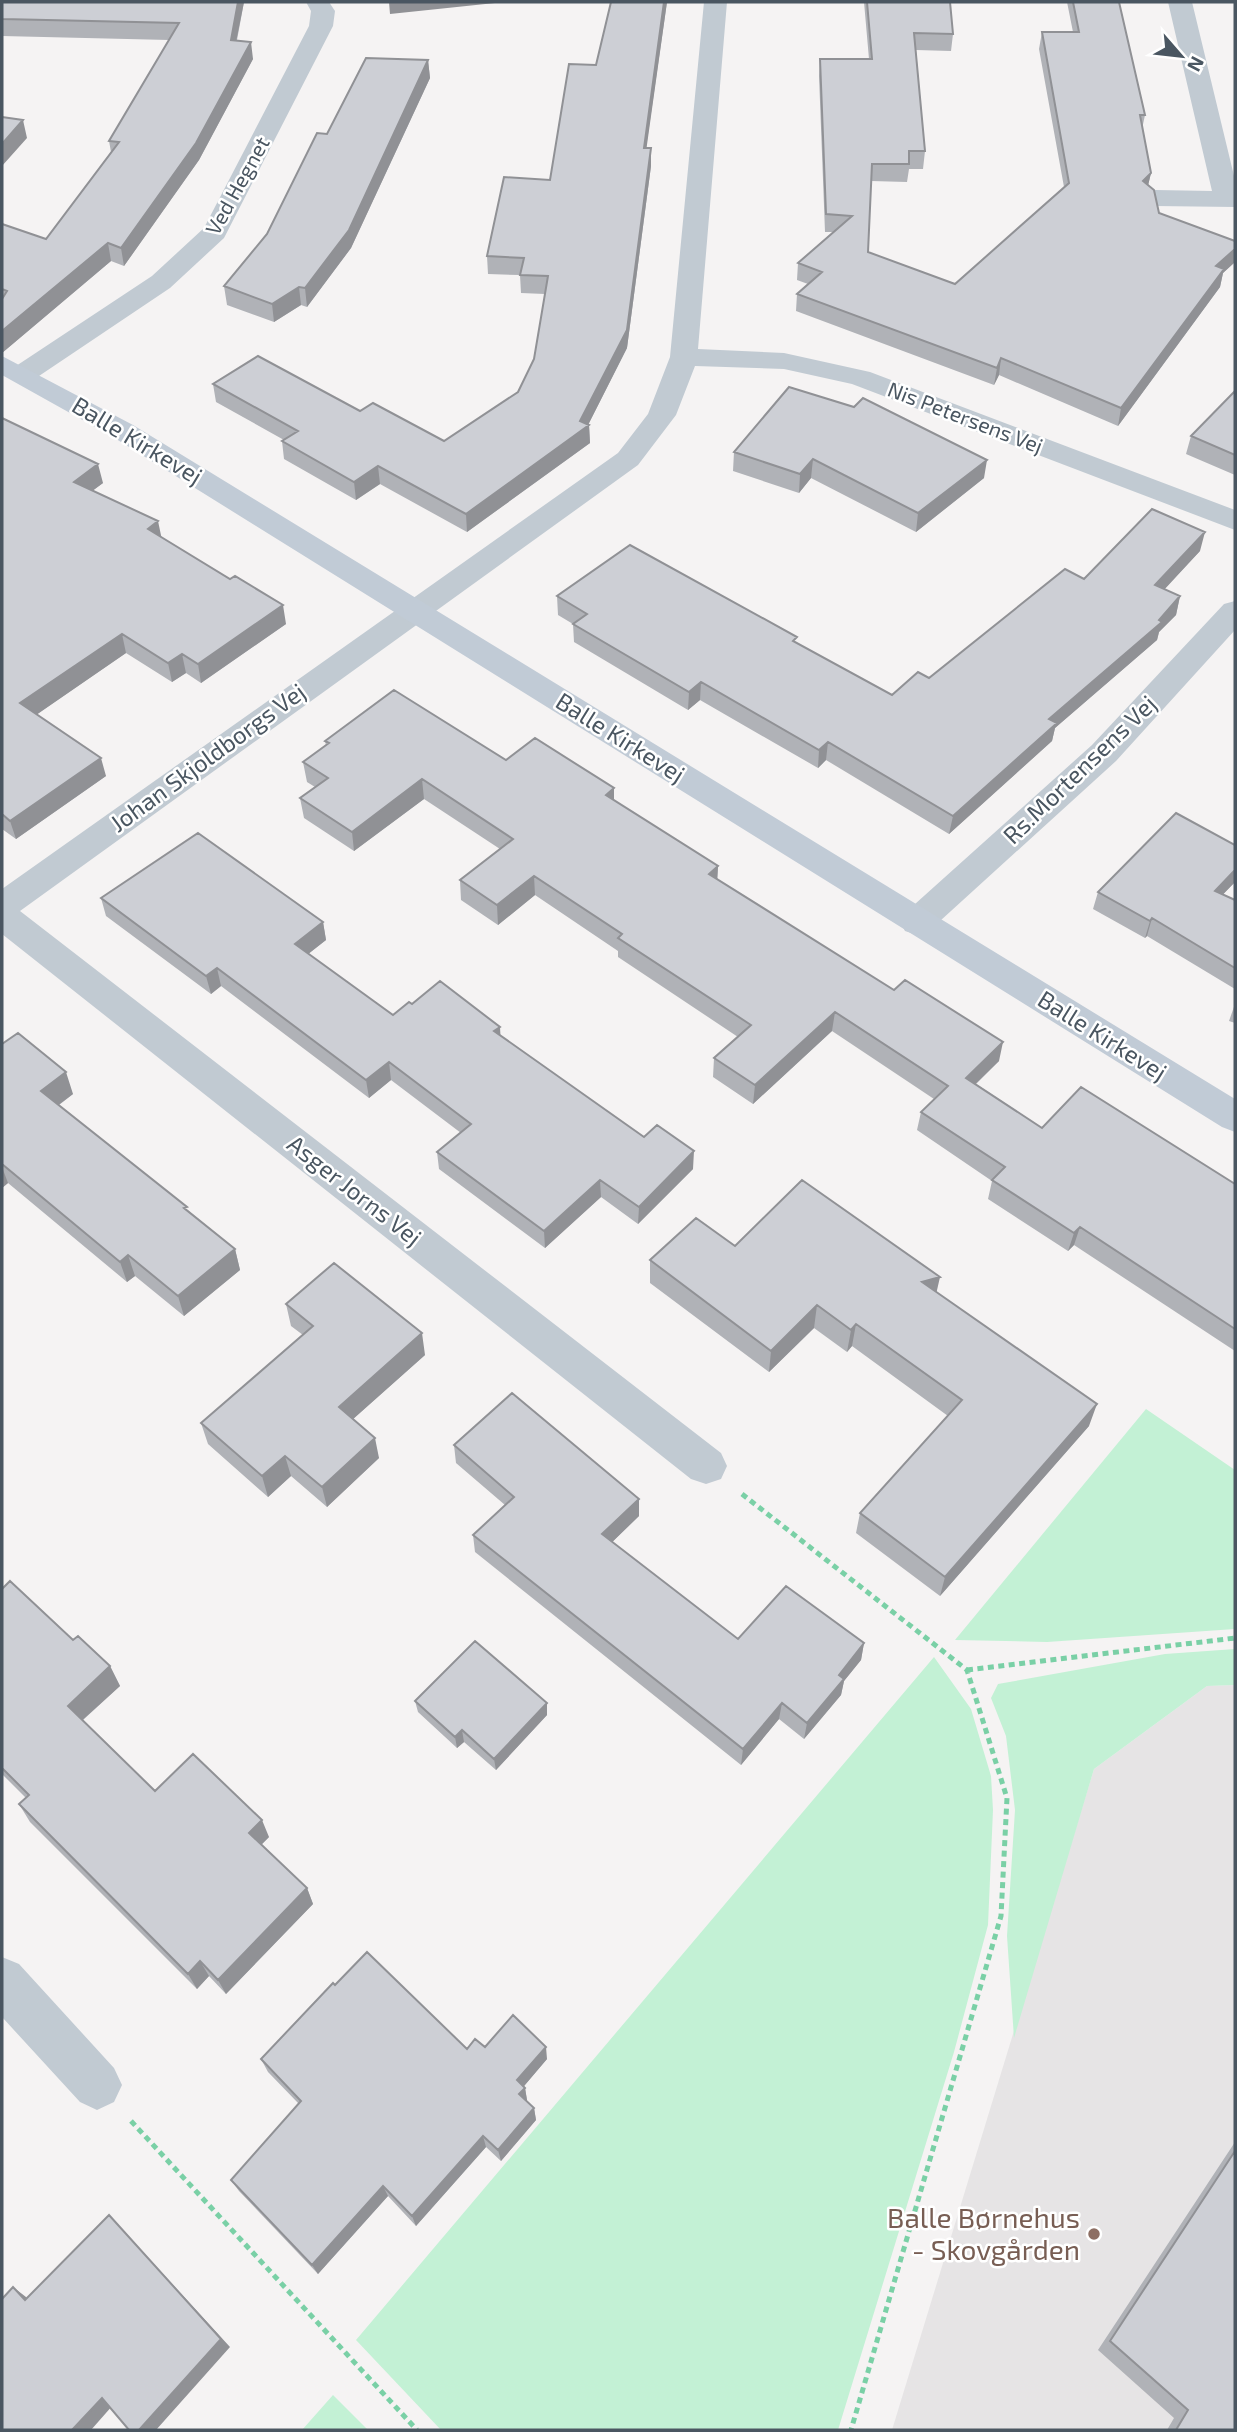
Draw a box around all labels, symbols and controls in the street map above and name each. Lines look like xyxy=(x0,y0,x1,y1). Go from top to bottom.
north arrow xyxy=(1146,21,1216,91)
text: N xyxy=(1183,53,1210,76)
street label: Ved Hegnet xyxy=(199,132,274,239)
street label: Nis Petersens Vej xyxy=(884,376,1047,459)
street label: Balle Kirkevej xyxy=(68,390,208,490)
street label: Johan Skjoldborgs Vej xyxy=(104,676,310,837)
street label: Balle Kirkevej xyxy=(551,686,691,788)
street label: Rs.Mortensens Vej xyxy=(996,689,1161,849)
street label: Balle Kirkevej xyxy=(1033,984,1173,1086)
street label: Asger Jorns Vej xyxy=(282,1128,428,1251)
place label: Balle Børnehus - Skovgården xyxy=(887,2200,1080,2266)
marker: Balle Børnehus - Skovgården xyxy=(1086,2226,1102,2242)

